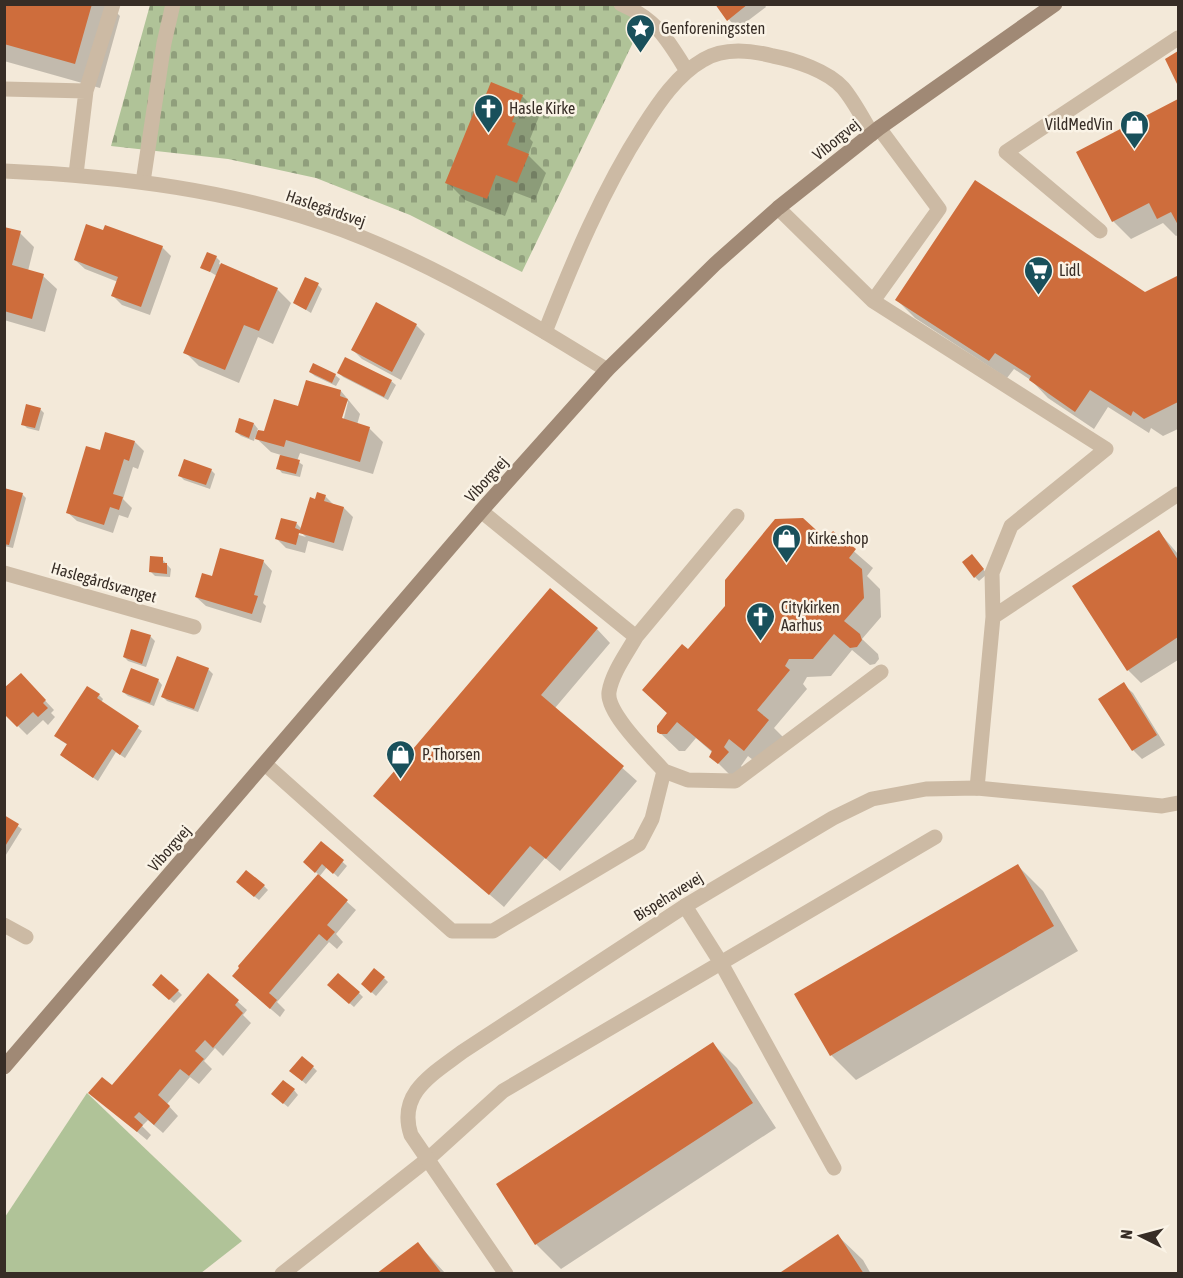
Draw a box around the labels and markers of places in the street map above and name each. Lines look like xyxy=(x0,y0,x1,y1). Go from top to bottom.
place icon: Genforeningssten xyxy=(624,12,656,54)
place label: Genforeningssten xyxy=(661,19,765,38)
church icon: Hasle Kirke xyxy=(472,92,504,134)
place label: Hasle Kirke xyxy=(509,99,575,117)
shop icon: VildMedVin xyxy=(1118,108,1150,150)
place label: VildMedVin xyxy=(1045,115,1113,133)
supermarket icon: Lidl xyxy=(1022,254,1054,296)
place label: Lidl xyxy=(1059,261,1081,279)
shop icon: Kirke.shop xyxy=(770,522,802,564)
place label: Kirke.shop xyxy=(807,529,869,548)
place label: Citykirken Aarhus xyxy=(781,598,840,634)
church icon: Citykirken Aarhus xyxy=(744,600,776,642)
shop icon: P. Thorsen xyxy=(385,738,417,780)
place label: P. Thorsen xyxy=(422,745,481,763)

